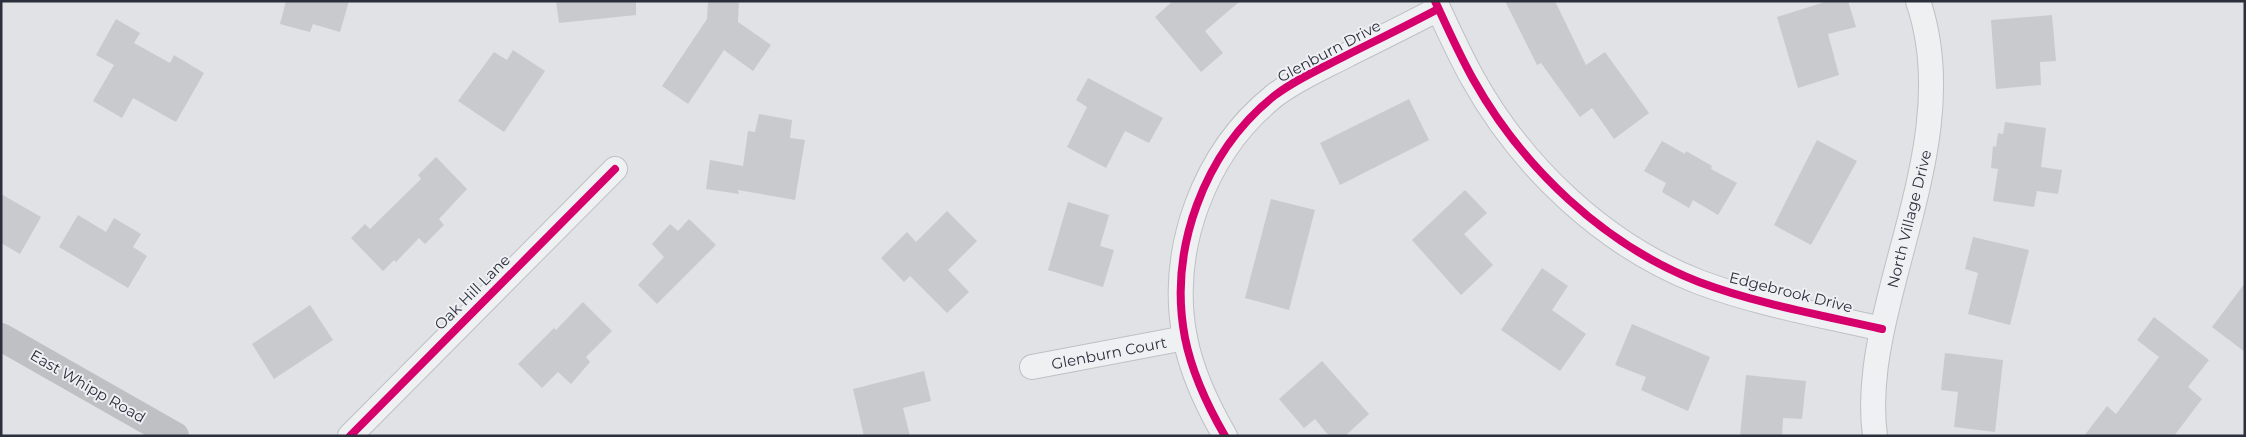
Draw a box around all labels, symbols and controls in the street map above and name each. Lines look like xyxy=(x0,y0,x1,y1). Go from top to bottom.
street label: Glenburn Drive xyxy=(1274,16,1384,86)
street label: North Village Drive xyxy=(1883,148,1935,290)
street label: Oak Hill Lane xyxy=(430,250,514,334)
street label: Edgebrook Drive xyxy=(1727,267,1855,317)
street label: Glenburn Court xyxy=(1050,332,1168,374)
street label: East Whipp Road xyxy=(27,345,149,427)

